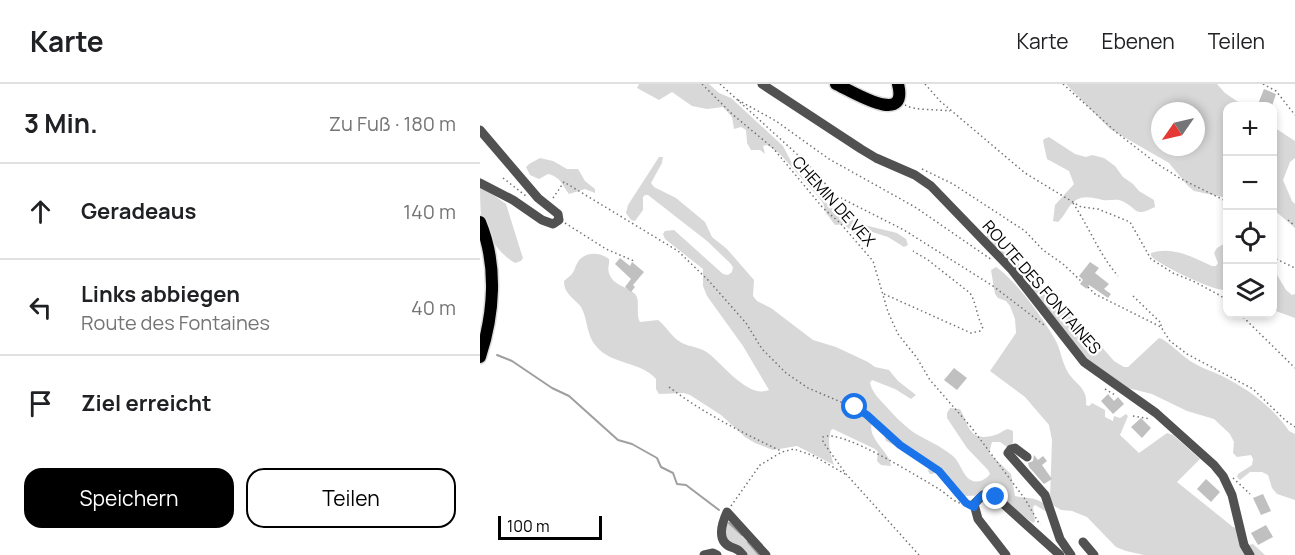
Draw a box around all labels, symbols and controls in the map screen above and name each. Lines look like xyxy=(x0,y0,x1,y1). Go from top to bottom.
text: Karte xyxy=(30,22,104,60)
text: Karte xyxy=(1016,27,1068,55)
text: Ebenen xyxy=(1101,27,1175,55)
text: Teilen xyxy=(1208,27,1265,55)
north arrow xyxy=(1151,102,1205,156)
map controls xyxy=(1223,102,1277,318)
button: + xyxy=(1223,102,1277,156)
text: 3 Min. xyxy=(24,105,98,141)
text: Zu Fuß · 180 m xyxy=(329,110,456,137)
street label: CHEMIN DE VEX xyxy=(788,151,881,251)
button: − xyxy=(1223,156,1277,210)
icon: ahead xyxy=(24,195,57,228)
text: Geradeaus xyxy=(81,196,196,226)
text: 140 m xyxy=(403,198,456,225)
button: locate xyxy=(1223,210,1277,264)
street label: ROUTE DES FONTAINES xyxy=(978,215,1106,359)
button: layers xyxy=(1223,264,1277,318)
text: Links abbiegen xyxy=(81,279,240,309)
icon: left xyxy=(24,291,57,324)
text: 40 m xyxy=(411,294,456,321)
text: Route des Fontaines xyxy=(81,309,270,336)
icon: arrive xyxy=(24,387,57,420)
text: Ziel erreicht xyxy=(81,388,212,418)
route start xyxy=(841,393,867,419)
button: Speichern xyxy=(24,468,234,528)
button: Teilen xyxy=(246,468,456,528)
route end xyxy=(982,483,1008,509)
scale bar xyxy=(498,513,602,540)
text: 100 m xyxy=(507,515,550,537)

